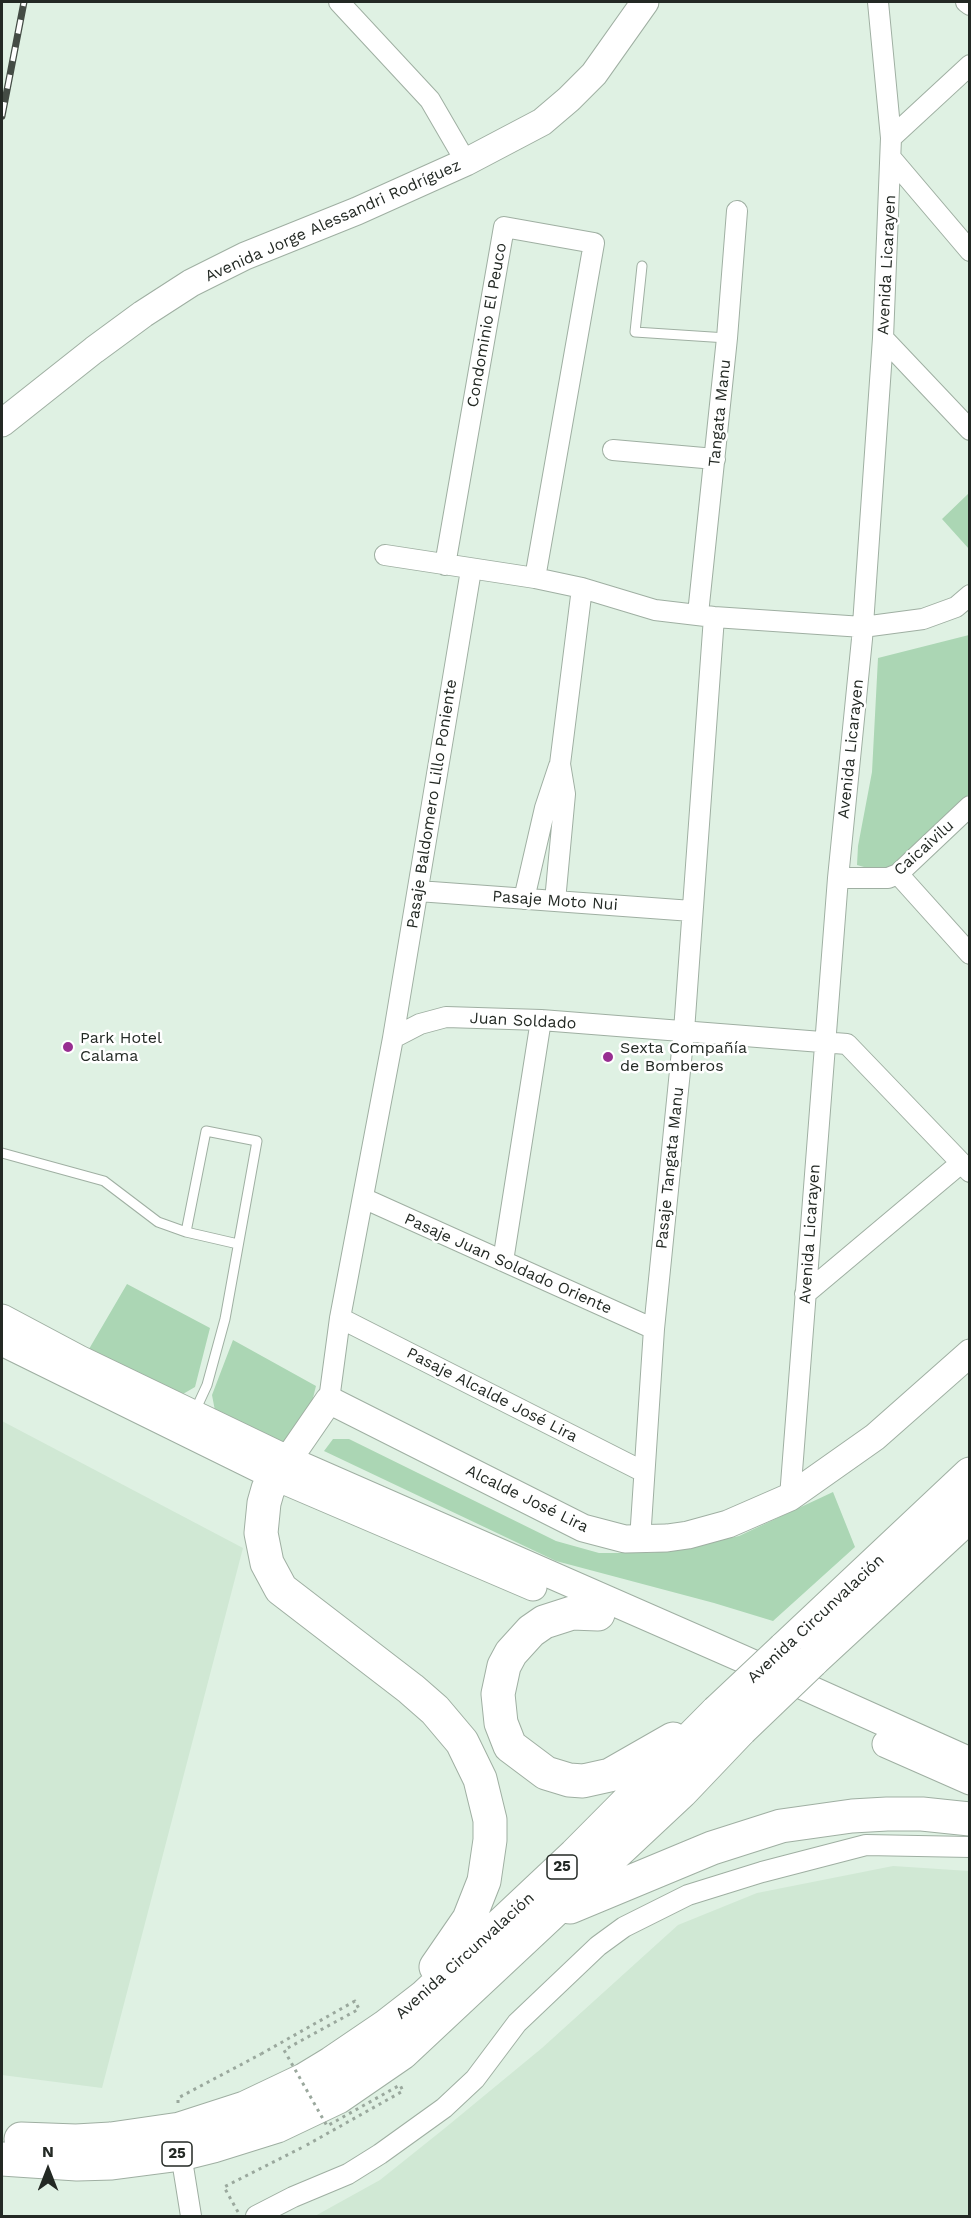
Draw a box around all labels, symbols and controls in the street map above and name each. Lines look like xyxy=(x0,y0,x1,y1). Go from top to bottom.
street label: Avenida Jorge Alessandri Rodríguez xyxy=(202,156,464,286)
street label: Avenida Licarayen xyxy=(874,194,900,336)
street label: Condominio El Peuco xyxy=(463,241,511,409)
street label: Tangata Manu xyxy=(705,358,735,468)
street label: Pasaje Baldomero Lillo Poniente xyxy=(403,678,461,930)
street label: Avenida Licarayen xyxy=(834,678,868,820)
street label: Caicaivilu xyxy=(890,816,958,880)
street label: Pasaje Moto Nui xyxy=(492,887,618,915)
street label: Juan Soldado xyxy=(469,1009,577,1033)
place label: Park Hotel Calama xyxy=(80,1028,162,1066)
place label: Sexta Compañía de Bomberos xyxy=(620,1038,747,1076)
marker: Park Hotel Calama xyxy=(61,1040,75,1054)
marker: Sexta Compañía de Bomberos xyxy=(601,1050,615,1064)
street label: Pasaje Tangata Manu xyxy=(652,1086,688,1250)
street label: Avenida Licarayen xyxy=(796,1163,824,1305)
street label: Pasaje Juan Soldado Oriente xyxy=(401,1209,615,1319)
street label: Pasaje Alcalde José Lira xyxy=(403,1344,581,1446)
street label: Alcalde José Lira xyxy=(463,1461,591,1537)
street label: Avenida Circunvalación xyxy=(744,1551,888,1687)
road number: 25 xyxy=(547,1855,577,1879)
street label: Avenida Circunvalación xyxy=(392,1889,538,2023)
north arrow xyxy=(18,2140,78,2200)
text: N xyxy=(42,2142,54,2161)
road number: 25 xyxy=(162,2142,192,2166)

